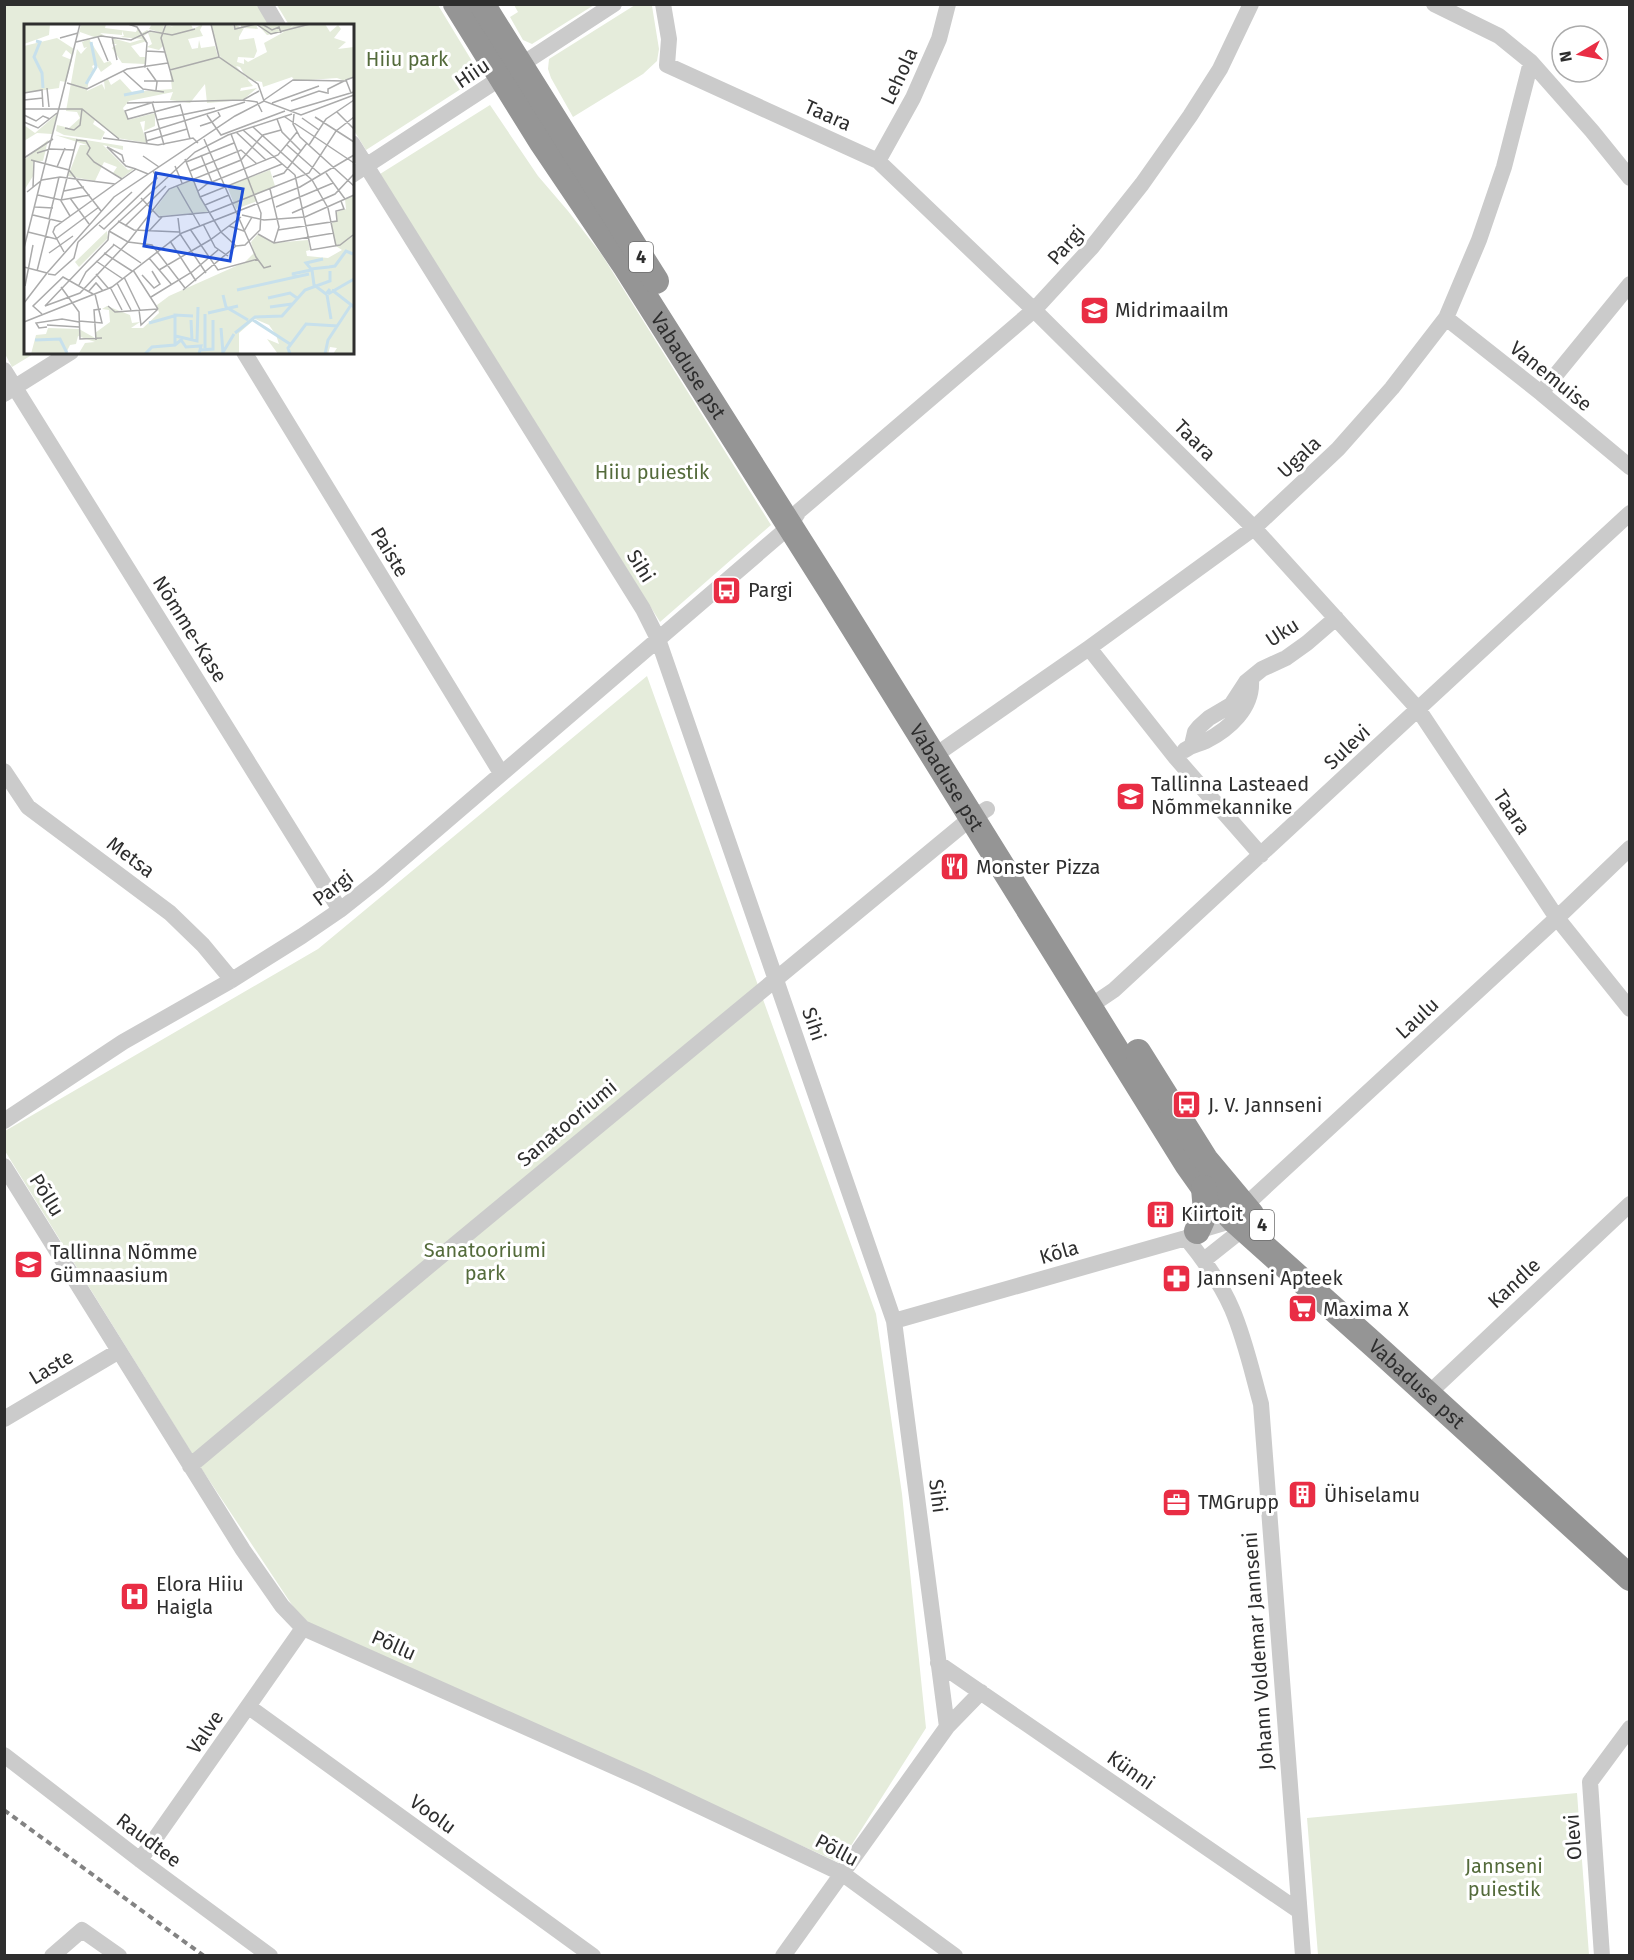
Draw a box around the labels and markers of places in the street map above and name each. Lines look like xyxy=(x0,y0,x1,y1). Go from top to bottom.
school or university icon: Midrimaailm xyxy=(1078,294,1110,326)
place label: Midrimaailm xyxy=(1115,298,1229,322)
bus stop icon: Pargi xyxy=(711,574,743,606)
place label: Pargi xyxy=(748,578,793,602)
place label: Tallinna Lasteaed Nõmmekannike xyxy=(1151,772,1309,819)
school or university icon: Tallinna Lasteaed Nõmmekannike xyxy=(1114,780,1146,812)
restaurant icon: Monster Pizza xyxy=(939,851,971,883)
place label: Monster Pizza xyxy=(976,855,1100,879)
bus stop icon: J. V. Jannseni xyxy=(1171,1089,1203,1121)
place label: J. V. Jannseni xyxy=(1208,1093,1322,1117)
building icon: Kiirtoit xyxy=(1144,1198,1176,1230)
place label: Kiirtoit xyxy=(1181,1202,1244,1226)
place label: Tallinna Nõmme Gümnaasium xyxy=(50,1240,198,1287)
school or university icon: Tallinna Nõmme Gümnaasium xyxy=(13,1248,45,1280)
pharmacy icon: Jannseni Apteek xyxy=(1160,1262,1192,1294)
place label: Jannseni Apteek xyxy=(1197,1266,1343,1290)
supermarket icon: Maxima X xyxy=(1286,1293,1318,1325)
place label: Maxima X xyxy=(1323,1297,1409,1321)
building icon: Ühiselamu xyxy=(1287,1479,1319,1511)
place label: Ühiselamu xyxy=(1324,1483,1420,1507)
office icon: TMGrupp xyxy=(1161,1486,1193,1518)
place label: TMGrupp xyxy=(1198,1490,1279,1514)
place label: Elora Hiiu Haigla xyxy=(156,1572,244,1619)
hospital icon: Elora Hiiu Haigla xyxy=(119,1580,151,1612)

